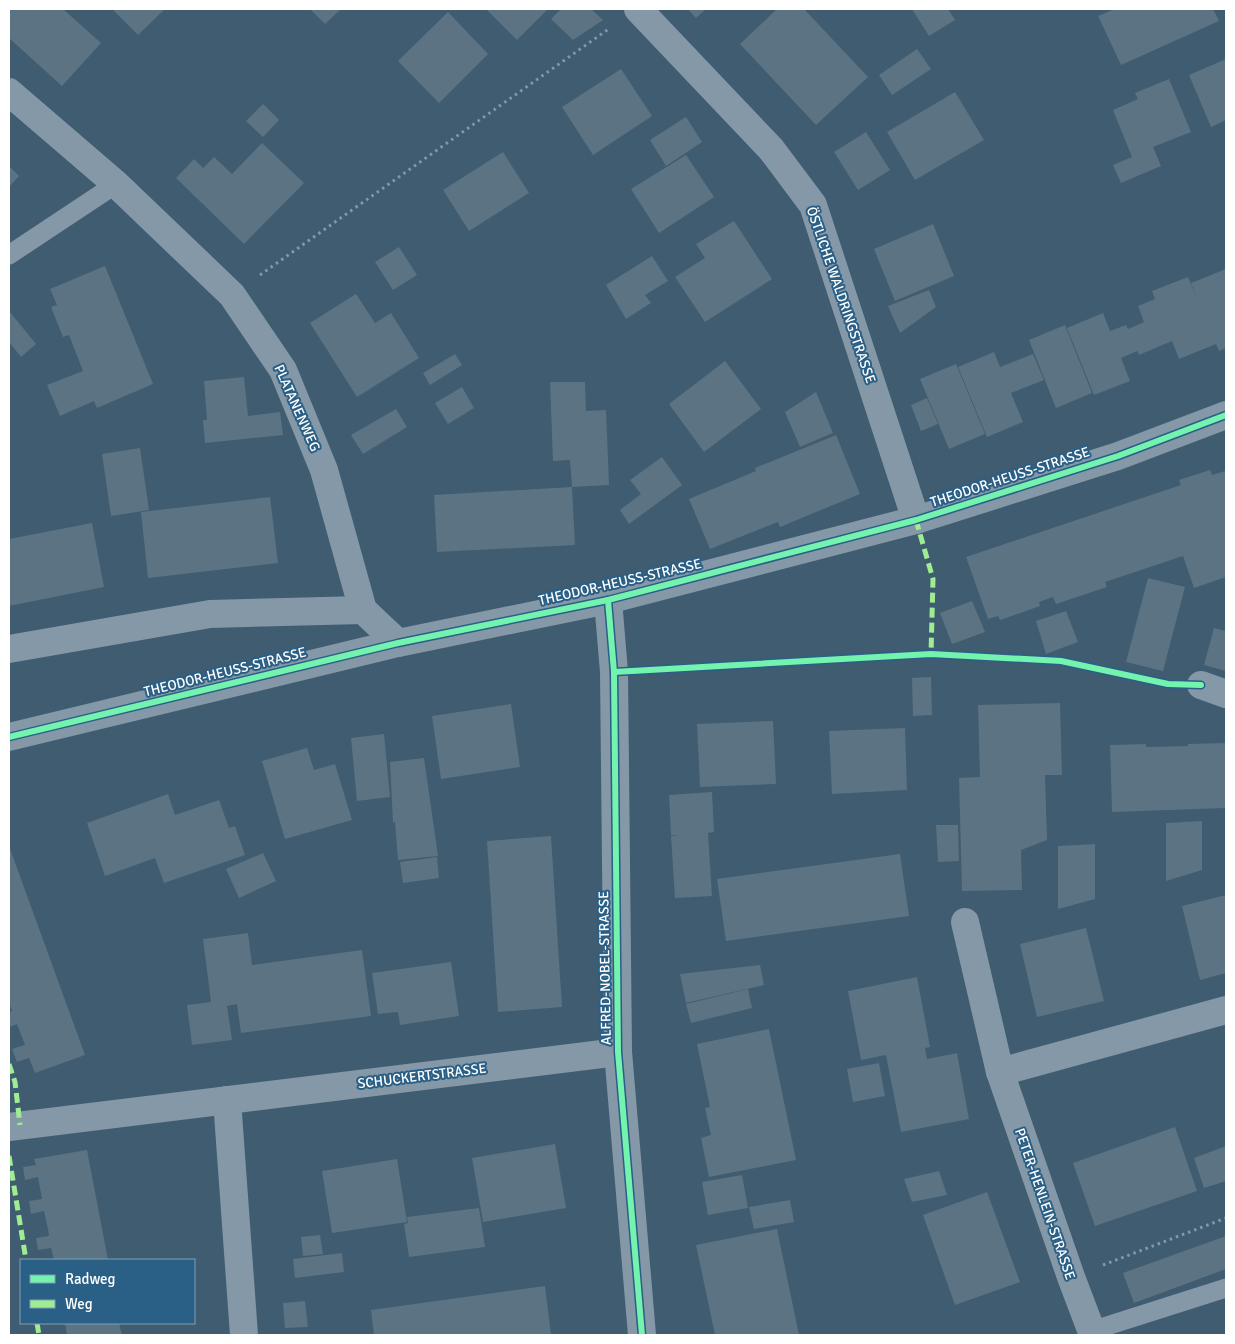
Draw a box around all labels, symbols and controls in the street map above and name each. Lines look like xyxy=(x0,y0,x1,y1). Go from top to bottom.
street label: ÖSTLICHE WALDRINGSTRASSE xyxy=(803,204,879,386)
street label: PLATANENWEG xyxy=(270,362,324,454)
street label: THEODOR-HEUSS-STRASSE xyxy=(928,443,1092,511)
street label: THEODOR-HEUSS-STRASSE xyxy=(537,555,703,609)
street label: THEODOR-HEUSS-STRASSE xyxy=(142,644,308,700)
street label: ALFRED-NOBEL-STRASSE xyxy=(595,891,615,1045)
street label: SCHUCKERTSTRASSE xyxy=(357,1060,487,1092)
street label: PETER-HENLEIN-STRASSE xyxy=(1011,1126,1079,1282)
legend xyxy=(20,1259,195,1324)
text: Radweg xyxy=(65,1270,116,1288)
text: Weg xyxy=(65,1295,93,1313)

